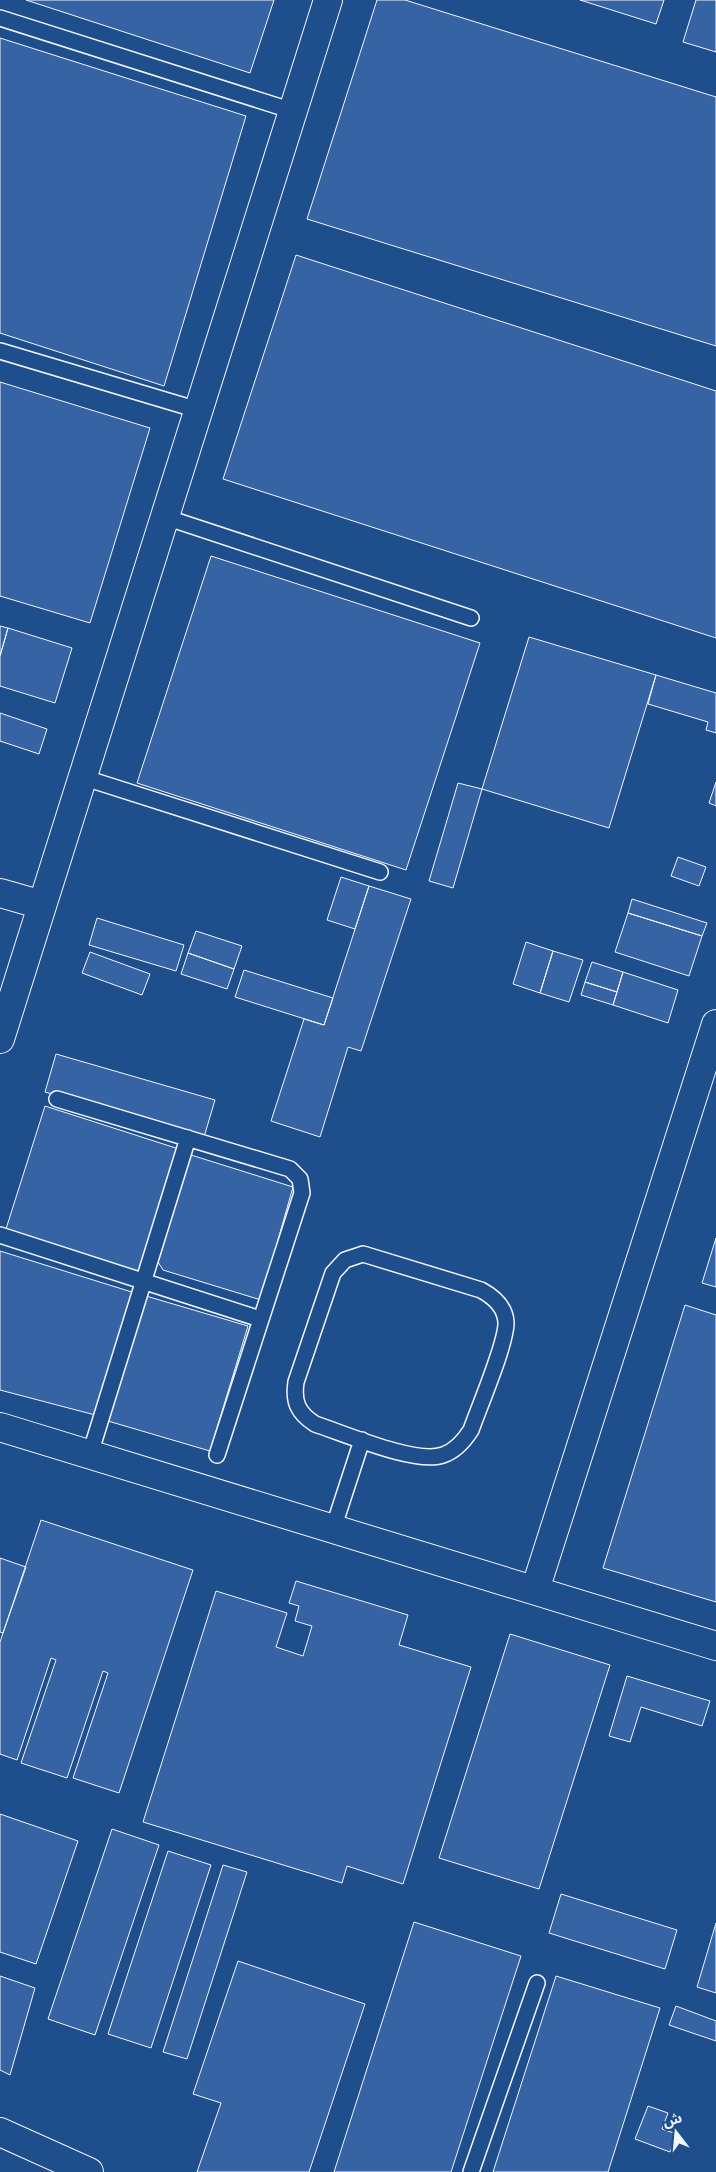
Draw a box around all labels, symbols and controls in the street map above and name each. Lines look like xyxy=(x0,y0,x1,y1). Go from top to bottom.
north arrow xyxy=(651,2107,701,2157)
text: ش xyxy=(660,2107,684,2132)

